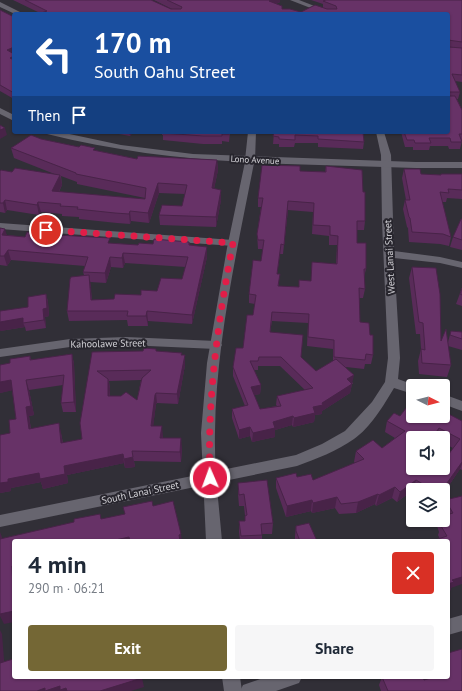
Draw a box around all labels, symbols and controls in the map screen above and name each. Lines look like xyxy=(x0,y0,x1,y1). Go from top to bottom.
text: 170 m xyxy=(94,24,171,61)
icon: left xyxy=(28,28,80,80)
text: South Oahu Street xyxy=(94,60,235,83)
icon: arrive xyxy=(68,104,90,126)
text: Then xyxy=(28,106,60,125)
street label: Lono Avenue xyxy=(230,153,280,166)
pin xyxy=(29,213,63,247)
icon: arrive xyxy=(35,219,57,241)
street label: West Lanai Street xyxy=(381,219,398,294)
street label: Kahoolawe Street xyxy=(70,336,146,351)
north arrow xyxy=(406,379,450,423)
map controls xyxy=(406,379,450,527)
button: sound xyxy=(406,431,450,475)
position arrow xyxy=(189,457,231,499)
street label: South Lanai Street xyxy=(100,478,181,507)
button: layers xyxy=(406,483,450,527)
text: 4 min xyxy=(28,549,87,580)
button: close xyxy=(392,552,434,594)
text: 290 m · 06:21 xyxy=(28,580,105,597)
button: Exit xyxy=(28,625,227,671)
button: Share xyxy=(235,625,434,671)

